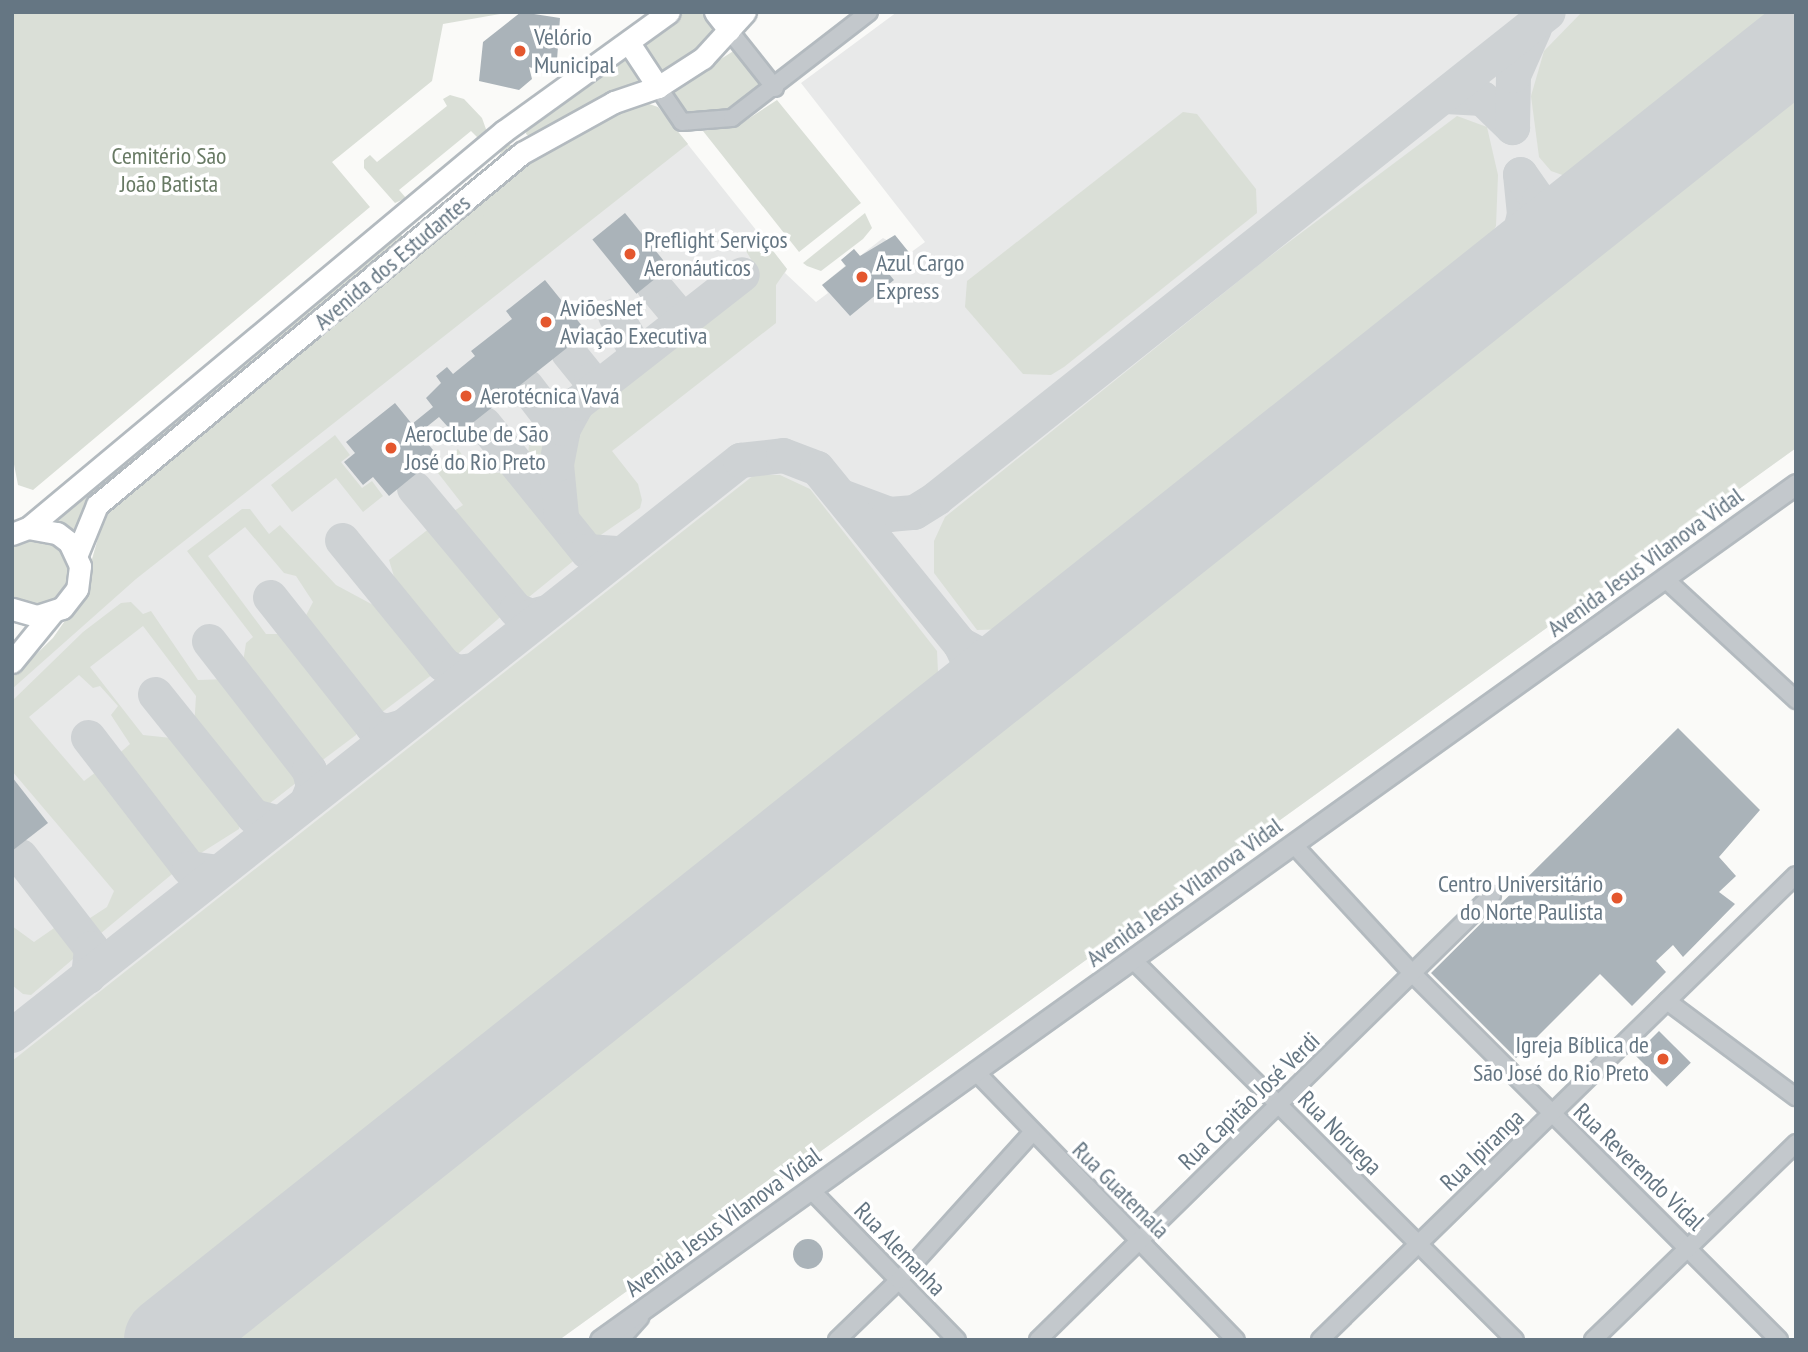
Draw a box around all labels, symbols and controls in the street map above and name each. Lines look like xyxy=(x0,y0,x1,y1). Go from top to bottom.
place label: Velório Municipal xyxy=(534,23,615,79)
marker: Velório Municipal xyxy=(512,43,528,59)
park label: Cemitério São João Batista xyxy=(112,142,226,198)
street label: Avenida dos Estudantes xyxy=(308,188,476,336)
place label: Preflight Serviços Aeronáuticos xyxy=(644,226,788,282)
marker: Preflight Serviços Aeronáuticos xyxy=(622,246,638,262)
place label: Azul Cargo Express xyxy=(876,249,964,305)
marker: Azul Cargo Express xyxy=(854,269,870,285)
place label: AviõesNet Aviação Executiva xyxy=(560,294,707,350)
marker: AviõesNet Aviação Executiva xyxy=(538,314,554,330)
place label: Aerotécnica Vavá xyxy=(480,382,620,410)
marker: Aerotécnica Vavá xyxy=(458,388,474,404)
place label: Aeroclube de São José do Rio Preto xyxy=(405,420,549,476)
marker: Aeroclube de São José do Rio Preto xyxy=(383,440,399,456)
street label: Avenida Jesus Vilanova Vidal xyxy=(1541,481,1749,643)
street label: Avenida Jesus Vilanova Vidal xyxy=(1080,811,1288,973)
place label: Centro Universitário do Norte Paulista xyxy=(1438,870,1603,926)
marker: Centro Universitário do Norte Paulista xyxy=(1609,890,1625,906)
street label: Rua Capitão José Verdi xyxy=(1172,1026,1326,1176)
place label: Igreja Bíblica de São José do Rio Preto xyxy=(1473,1031,1649,1087)
marker: Igreja Bíblica de São José do Rio Preto xyxy=(1655,1051,1671,1067)
street label: Rua Noruega xyxy=(1292,1085,1388,1181)
street label: Rua Reverendo Vidal xyxy=(1568,1097,1710,1237)
street label: Rua Ipiranga xyxy=(1434,1103,1530,1197)
street label: Rua Guatemala xyxy=(1067,1136,1175,1244)
street label: Avenida Jesus Vilanova Vidal xyxy=(619,1141,827,1303)
street label: Rua Alemanha xyxy=(848,1196,952,1302)

